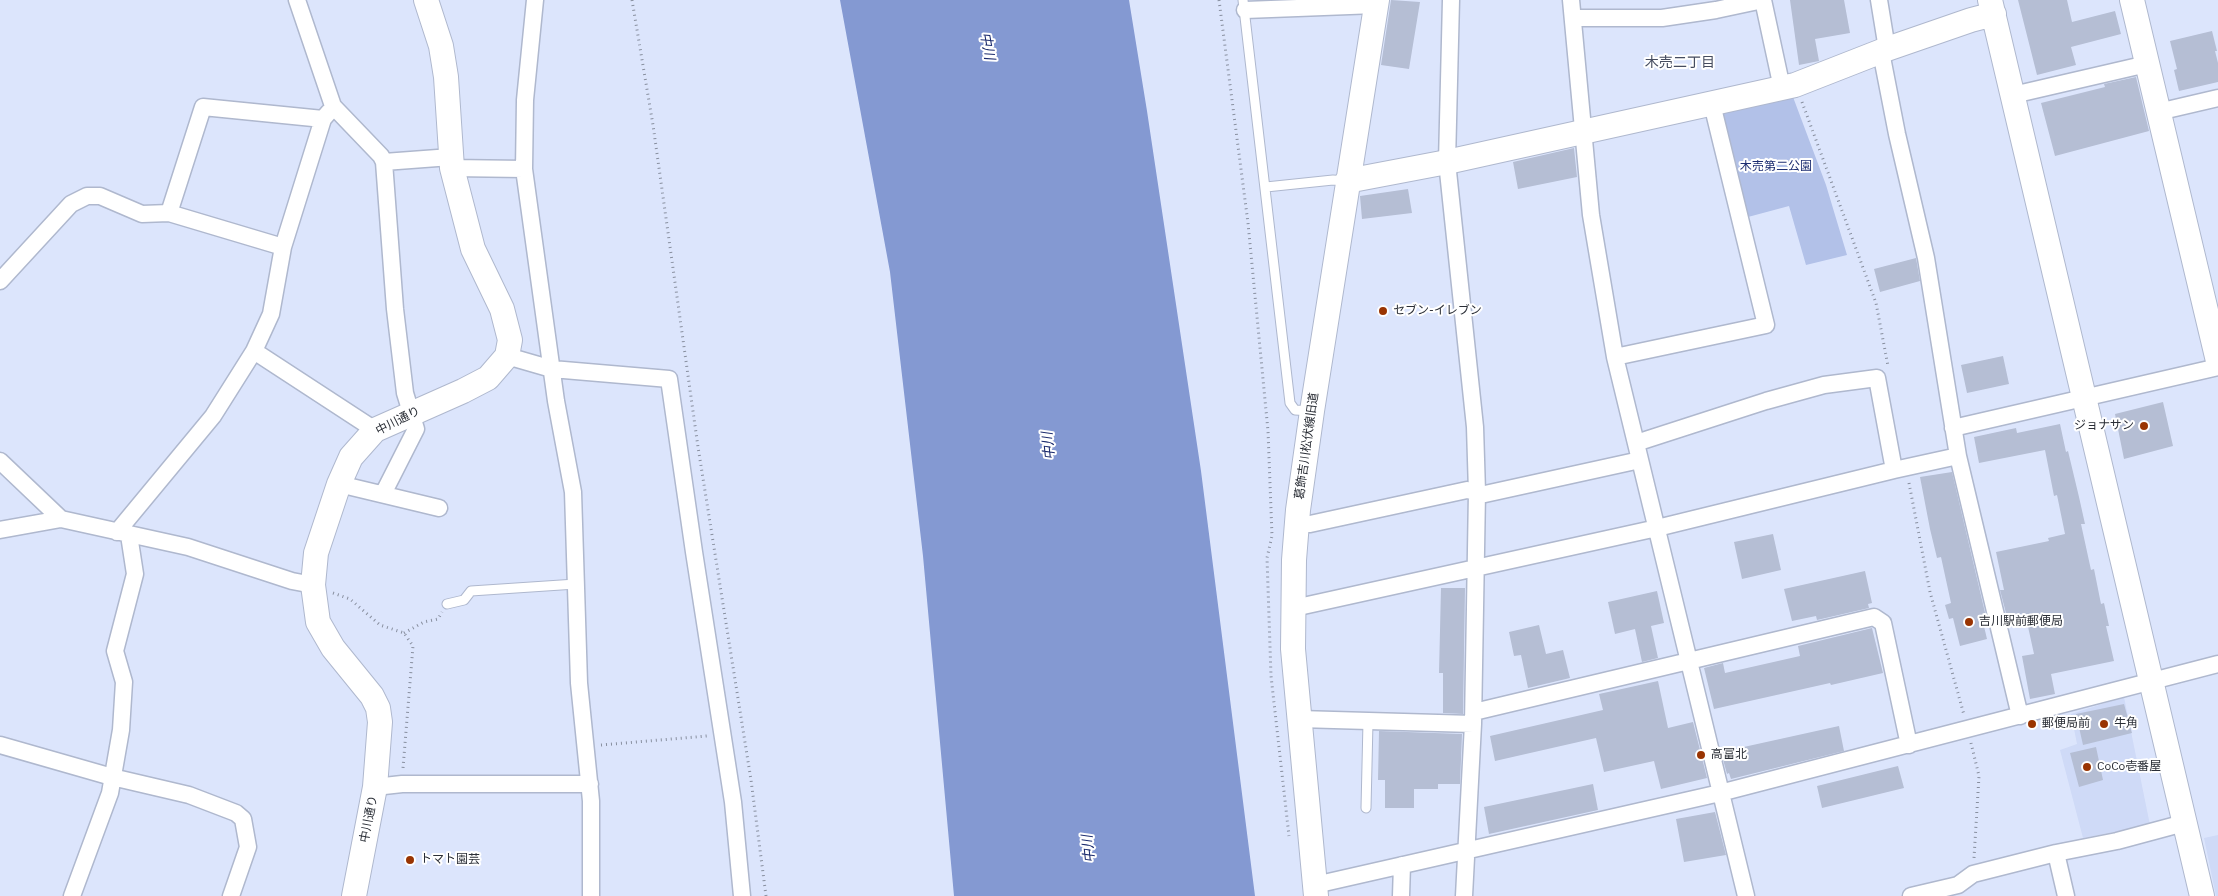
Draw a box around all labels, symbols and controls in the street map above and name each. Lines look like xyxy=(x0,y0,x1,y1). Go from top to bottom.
water label: 中川 xyxy=(976,31,998,61)
district label: 木売二丁目 xyxy=(1645,55,1715,71)
park label: 木売第二公園 xyxy=(1740,160,1812,174)
place label: セブン-イレブン xyxy=(1393,304,1482,318)
marker: セブン-イレブン xyxy=(1377,305,1389,317)
street label: 葛飾吉川松伏線旧道 xyxy=(1292,392,1322,500)
street label: 中川通り xyxy=(373,404,423,438)
place label: ジョナサン xyxy=(2074,419,2134,433)
marker: ジョナサン xyxy=(2138,420,2150,432)
water label: 中川 xyxy=(1039,431,1059,461)
place label: 吉川駅前郵便局 xyxy=(1979,615,2063,629)
marker: 吉川駅前郵便局 xyxy=(1963,616,1975,628)
place label: 郵便局前 xyxy=(2042,717,2090,731)
place label: 牛角 xyxy=(2114,717,2138,731)
marker: 郵便局前 xyxy=(2026,718,2038,730)
marker: 牛角 xyxy=(2098,718,2110,730)
place label: 高富北 xyxy=(1711,748,1747,762)
marker: 高富北 xyxy=(1695,749,1707,761)
place label: CoCo壱番屋 xyxy=(2097,760,2161,774)
marker: CoCo壱番屋 xyxy=(2081,761,2093,773)
street label: 中川通り xyxy=(357,794,381,844)
water label: 中川 xyxy=(1079,834,1099,864)
place label: トマト園芸 xyxy=(420,853,480,867)
marker: トマト園芸 xyxy=(404,854,416,866)

